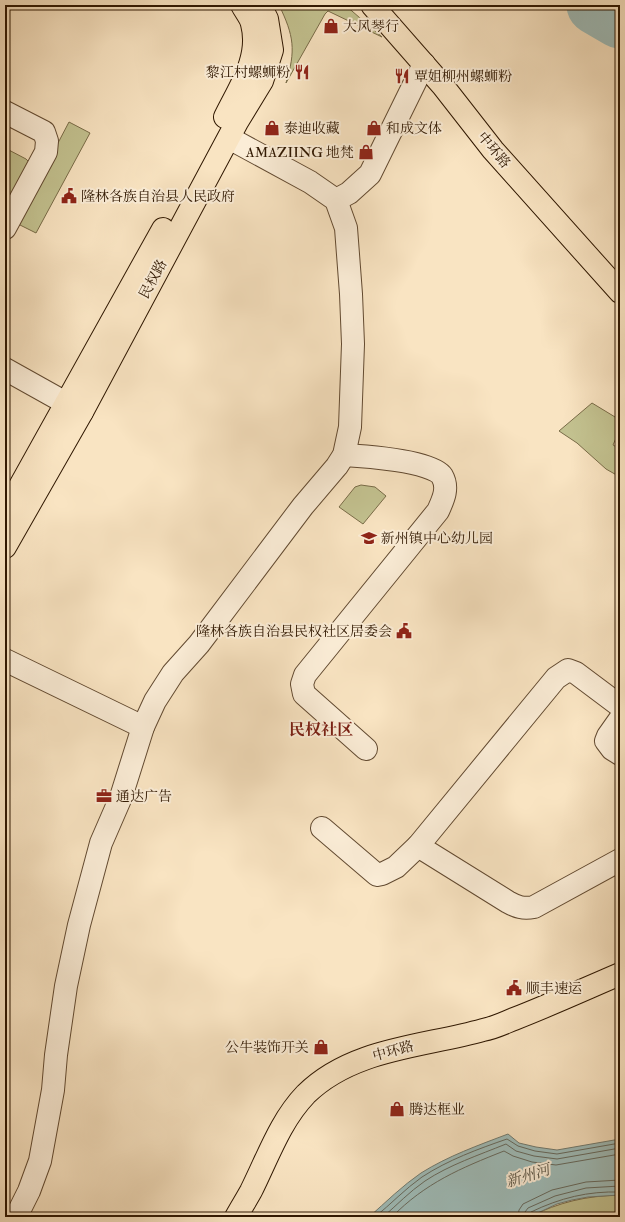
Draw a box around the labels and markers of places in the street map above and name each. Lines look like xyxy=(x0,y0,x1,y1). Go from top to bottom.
shop icon: 大风琴行 xyxy=(322,17,340,35)
place label: 大风琴行 xyxy=(343,18,399,35)
restaurant icon: 黎江村螺蛳粉 xyxy=(293,63,311,81)
place label: 黎江村螺蛳粉 xyxy=(206,64,290,81)
restaurant icon: 覃姐柳州螺蛳粉 xyxy=(393,67,411,85)
place label: 覃姐柳州螺蛳粉 xyxy=(414,68,512,85)
shop icon: 泰迪收藏 xyxy=(263,119,281,137)
shop icon: 和成文体 xyxy=(365,119,383,137)
place label: 泰迪收藏 xyxy=(284,120,340,137)
place label: 和成文体 xyxy=(386,120,442,137)
shop icon: AMAZIING 地梵 xyxy=(357,143,375,161)
place label: AMAZIING 地梵 xyxy=(245,144,354,161)
public building icon: 隆林各族自治县人民政府 xyxy=(60,187,78,205)
place label: 隆林各族自治县人民政府 xyxy=(81,188,235,205)
school or university icon: 新州镇中心幼儿园 xyxy=(360,529,378,547)
place label: 新州镇中心幼儿园 xyxy=(381,530,493,547)
public building icon: 隆林各族自治县民权社区居委会 xyxy=(395,622,413,640)
place label: 隆林各族自治县民权社区居委会 xyxy=(196,623,392,640)
office icon: 通达广告 xyxy=(95,787,113,805)
place label: 通达广告 xyxy=(116,788,172,805)
public building icon: 顺丰速运 xyxy=(505,979,523,997)
place label: 顺丰速运 xyxy=(526,980,582,997)
shop icon: 公牛装饰开关 xyxy=(312,1038,330,1056)
place label: 公牛装饰开关 xyxy=(225,1039,309,1056)
shop icon: 腾达框业 xyxy=(388,1100,406,1118)
place label: 腾达框业 xyxy=(409,1101,465,1118)

